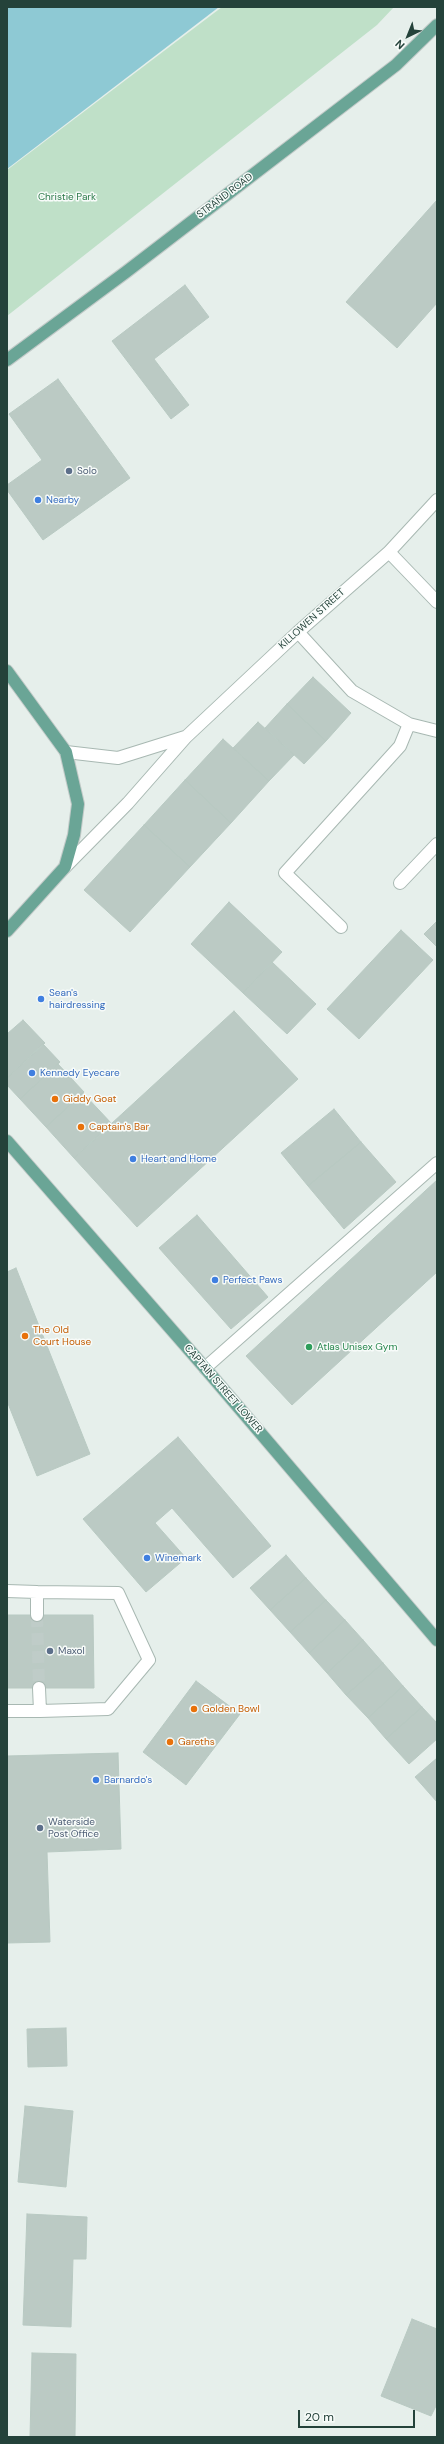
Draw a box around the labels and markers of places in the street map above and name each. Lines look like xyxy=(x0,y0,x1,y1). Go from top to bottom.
place label: Solo xyxy=(77,465,97,477)
marker: Solo xyxy=(64,466,74,476)
place label: Nearby xyxy=(46,494,79,506)
marker: Nearby xyxy=(33,495,43,505)
place label: Sean's hairdressing xyxy=(49,987,105,1010)
marker: Sean's hairdressing xyxy=(36,994,46,1004)
place label: Kennedy Eyecare xyxy=(40,1067,120,1079)
marker: Kennedy Eyecare xyxy=(27,1068,37,1078)
place label: Giddy Goat xyxy=(63,1093,116,1105)
marker: Giddy Goat xyxy=(50,1094,60,1104)
place label: Captain's Bar xyxy=(89,1121,149,1133)
marker: Captain's Bar xyxy=(76,1122,86,1132)
place label: Heart and Home xyxy=(141,1153,217,1165)
marker: Heart and Home xyxy=(128,1154,138,1164)
place label: Perfect Paws xyxy=(223,1274,282,1286)
marker: Perfect Paws xyxy=(210,1275,220,1285)
place label: The Old Court House xyxy=(33,1324,91,1348)
marker: The Old Court House xyxy=(20,1331,30,1341)
place label: Atlas Unisex Gym xyxy=(317,1341,397,1353)
marker: Atlas Unisex Gym xyxy=(304,1342,314,1352)
place label: Winemark xyxy=(155,1552,202,1564)
marker: Winemark xyxy=(142,1553,152,1563)
place label: Maxol xyxy=(58,1645,85,1657)
marker: Maxol xyxy=(45,1646,55,1656)
place label: Golden Bowl xyxy=(202,1703,260,1715)
marker: Golden Bowl xyxy=(189,1704,199,1714)
place label: Gareths xyxy=(178,1736,215,1748)
marker: Gareths xyxy=(165,1737,175,1747)
place label: Barnardo's xyxy=(104,1774,152,1786)
marker: Barnardo's xyxy=(91,1775,101,1785)
place label: Waterside Post Office xyxy=(48,1816,99,1840)
marker: Waterside Post Office xyxy=(35,1823,45,1833)

